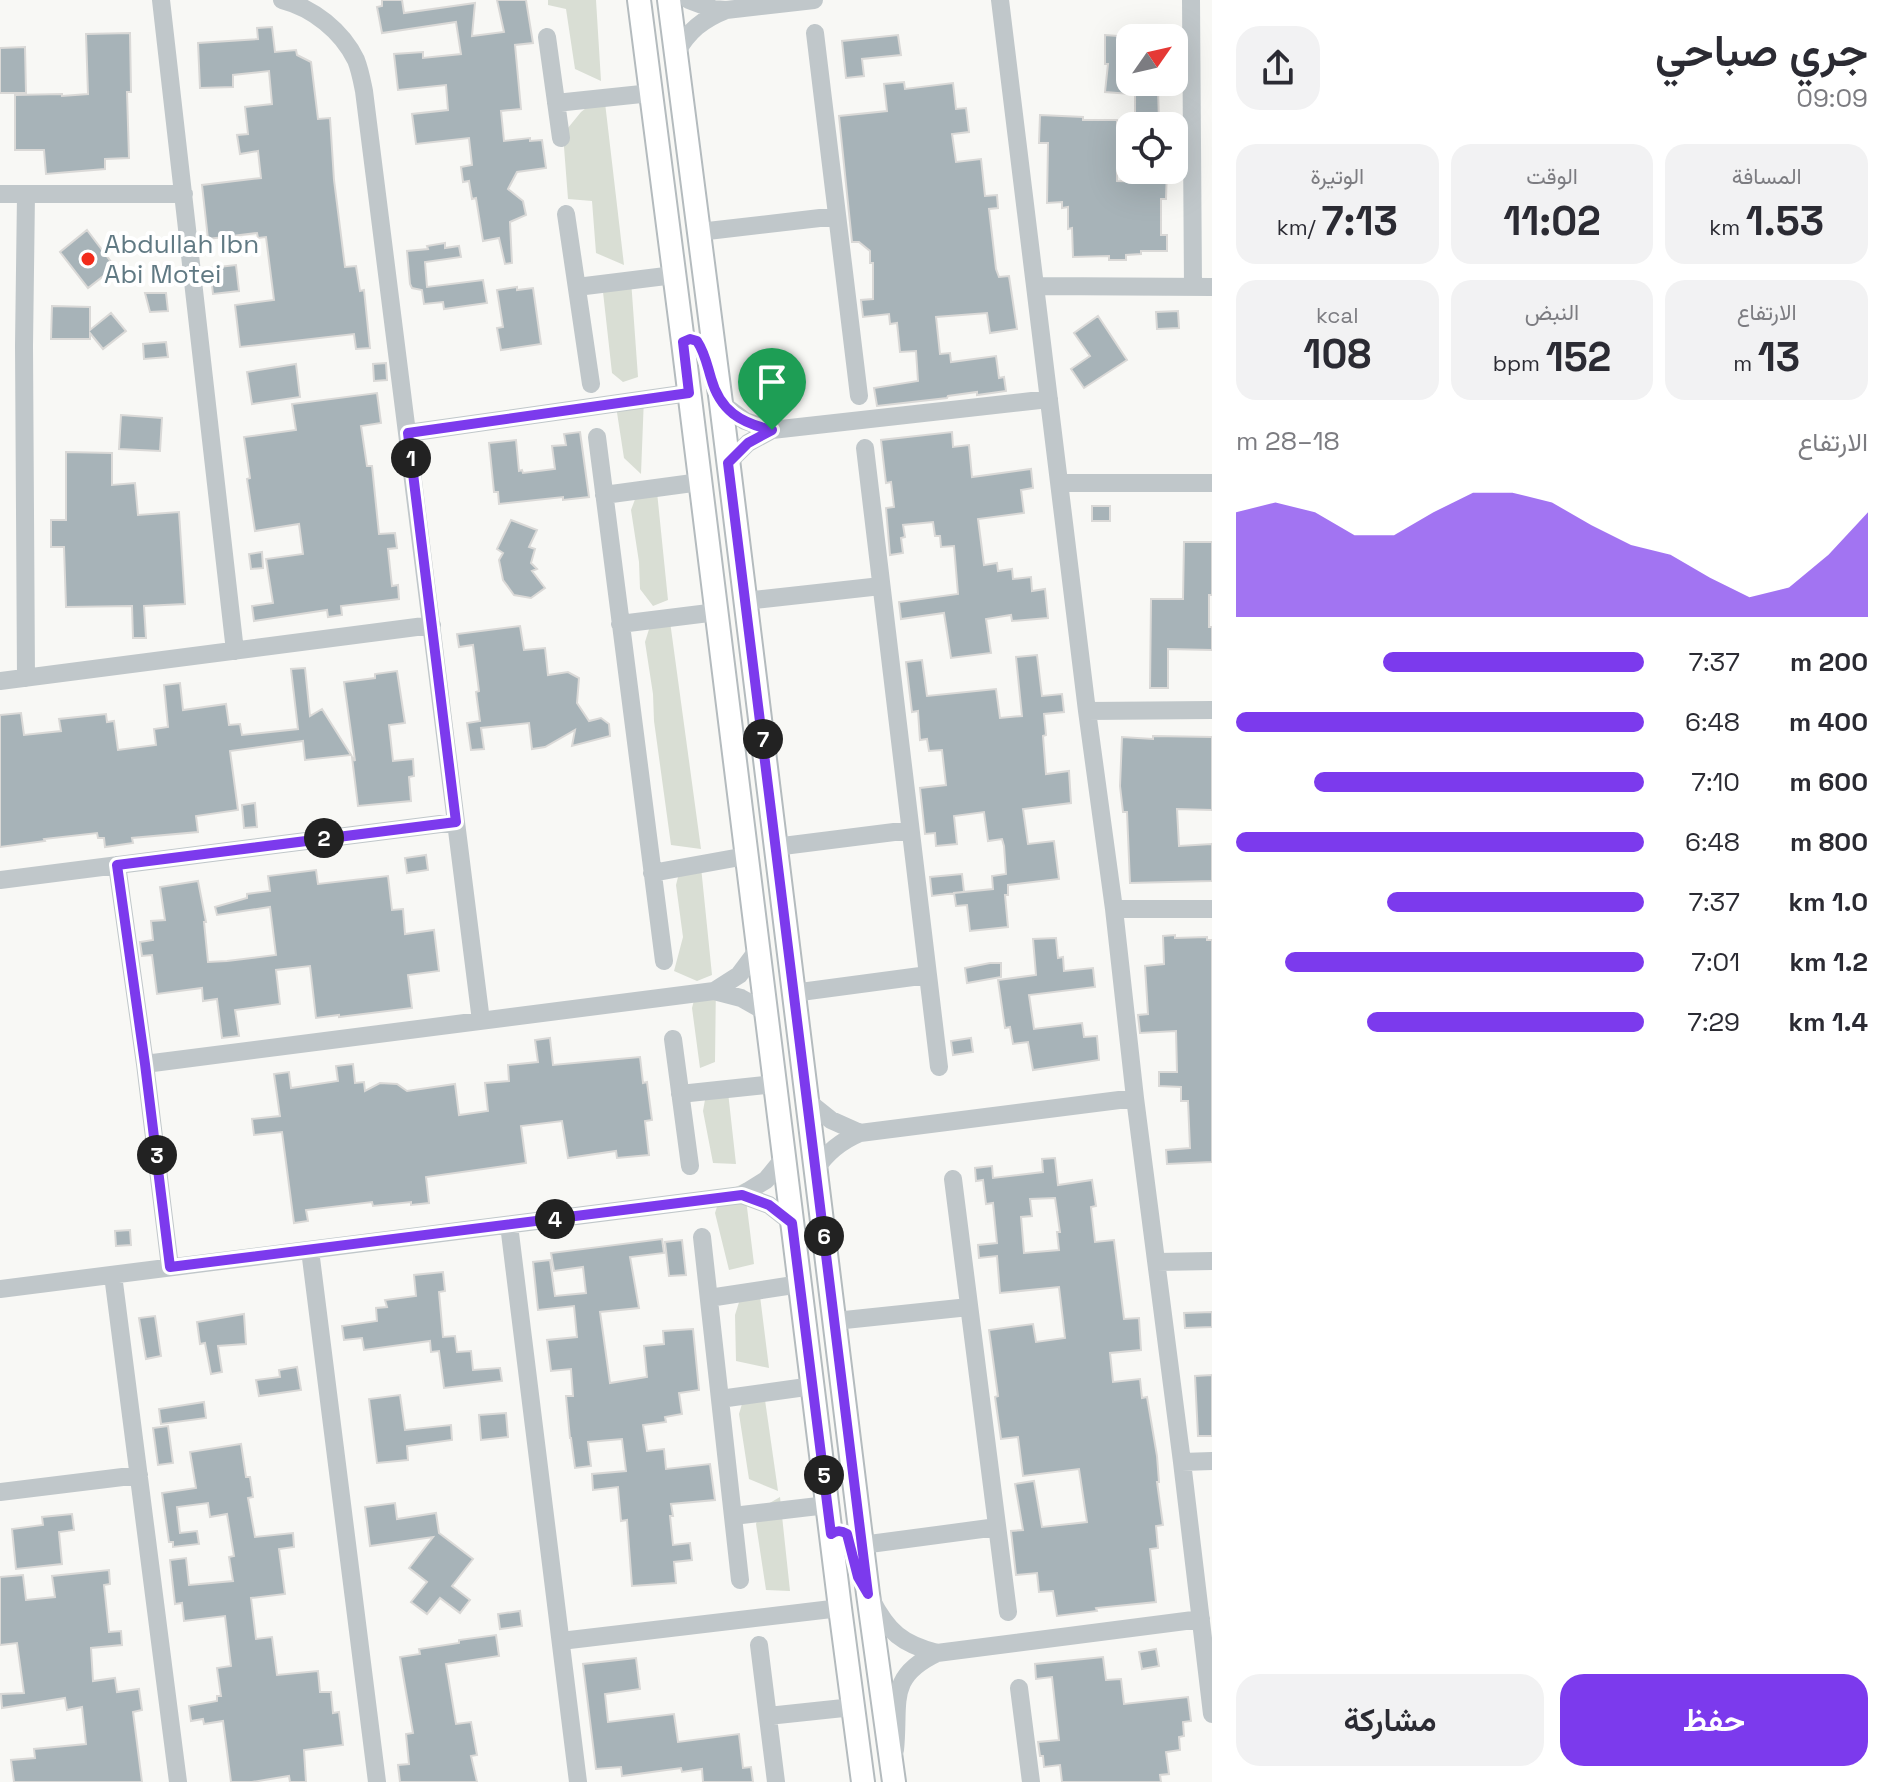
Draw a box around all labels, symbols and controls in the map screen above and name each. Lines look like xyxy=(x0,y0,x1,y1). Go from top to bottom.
text: جري صباحي xyxy=(1655,23,1868,79)
north arrow xyxy=(1116,24,1188,96)
map controls xyxy=(1116,24,1188,184)
button: share xyxy=(1236,26,1320,110)
text: 09:09 xyxy=(1796,81,1868,115)
button: locate xyxy=(1116,112,1188,184)
text: الوتيرة xyxy=(1310,162,1364,190)
text: الوقت xyxy=(1526,162,1578,190)
text: المسافة xyxy=(1732,162,1802,190)
text: 7:13 xyxy=(1321,196,1398,247)
text: 11:02 xyxy=(1503,196,1601,247)
text: 1.53 xyxy=(1746,196,1824,247)
text: /km xyxy=(1277,213,1321,241)
text: km xyxy=(1709,213,1746,241)
place label: Abdullah Ibn Abi Motei xyxy=(104,227,259,291)
marker: Abdullah Ibn Abi Motei xyxy=(79,250,97,268)
text: النبض xyxy=(1525,298,1579,326)
text: الارتفاع xyxy=(1737,298,1797,326)
text: kcal xyxy=(1316,301,1359,329)
text: 108 xyxy=(1303,329,1371,380)
text: 152 xyxy=(1546,332,1611,383)
text: 13 xyxy=(1758,332,1800,383)
pin xyxy=(738,348,806,430)
text: bpm xyxy=(1493,349,1546,377)
text: m xyxy=(1733,349,1758,377)
icon: arrive xyxy=(750,360,794,404)
text: 18–28 m xyxy=(1236,424,1340,458)
text: الارتفاع xyxy=(1797,425,1868,459)
pin: 1 xyxy=(391,438,431,478)
text: 1 xyxy=(406,444,416,472)
text: 7:37 xyxy=(1688,645,1740,679)
text: 200 m xyxy=(1790,645,1868,679)
text: 6:48 xyxy=(1685,705,1740,739)
text: 400 m xyxy=(1789,705,1868,739)
pin: 7 xyxy=(743,719,783,759)
text: 7 xyxy=(757,725,769,753)
text: 7:10 xyxy=(1691,765,1740,799)
text: 600 m xyxy=(1789,765,1868,799)
pin: 2 xyxy=(304,818,344,858)
text: 2 xyxy=(317,824,331,852)
text: 6:48 xyxy=(1685,825,1740,859)
text: 800 m xyxy=(1790,825,1868,859)
text: 7:37 xyxy=(1688,885,1740,919)
text: 1.0 km xyxy=(1788,885,1868,919)
text: 7:01 xyxy=(1691,945,1740,979)
text: 1.2 km xyxy=(1790,945,1868,979)
text: 7:29 xyxy=(1687,1005,1740,1039)
text: 1.4 km xyxy=(1788,1005,1868,1039)
pin: 3 xyxy=(137,1135,177,1175)
text: 3 xyxy=(150,1141,164,1169)
pin: 4 xyxy=(535,1199,575,1239)
text: 4 xyxy=(548,1205,562,1233)
pin: 6 xyxy=(804,1216,844,1256)
text: 6 xyxy=(817,1222,831,1250)
pin: 5 xyxy=(804,1455,844,1495)
text: 5 xyxy=(817,1461,831,1489)
button: مشاركة xyxy=(1236,1674,1544,1766)
button: حفظ xyxy=(1560,1674,1868,1766)

